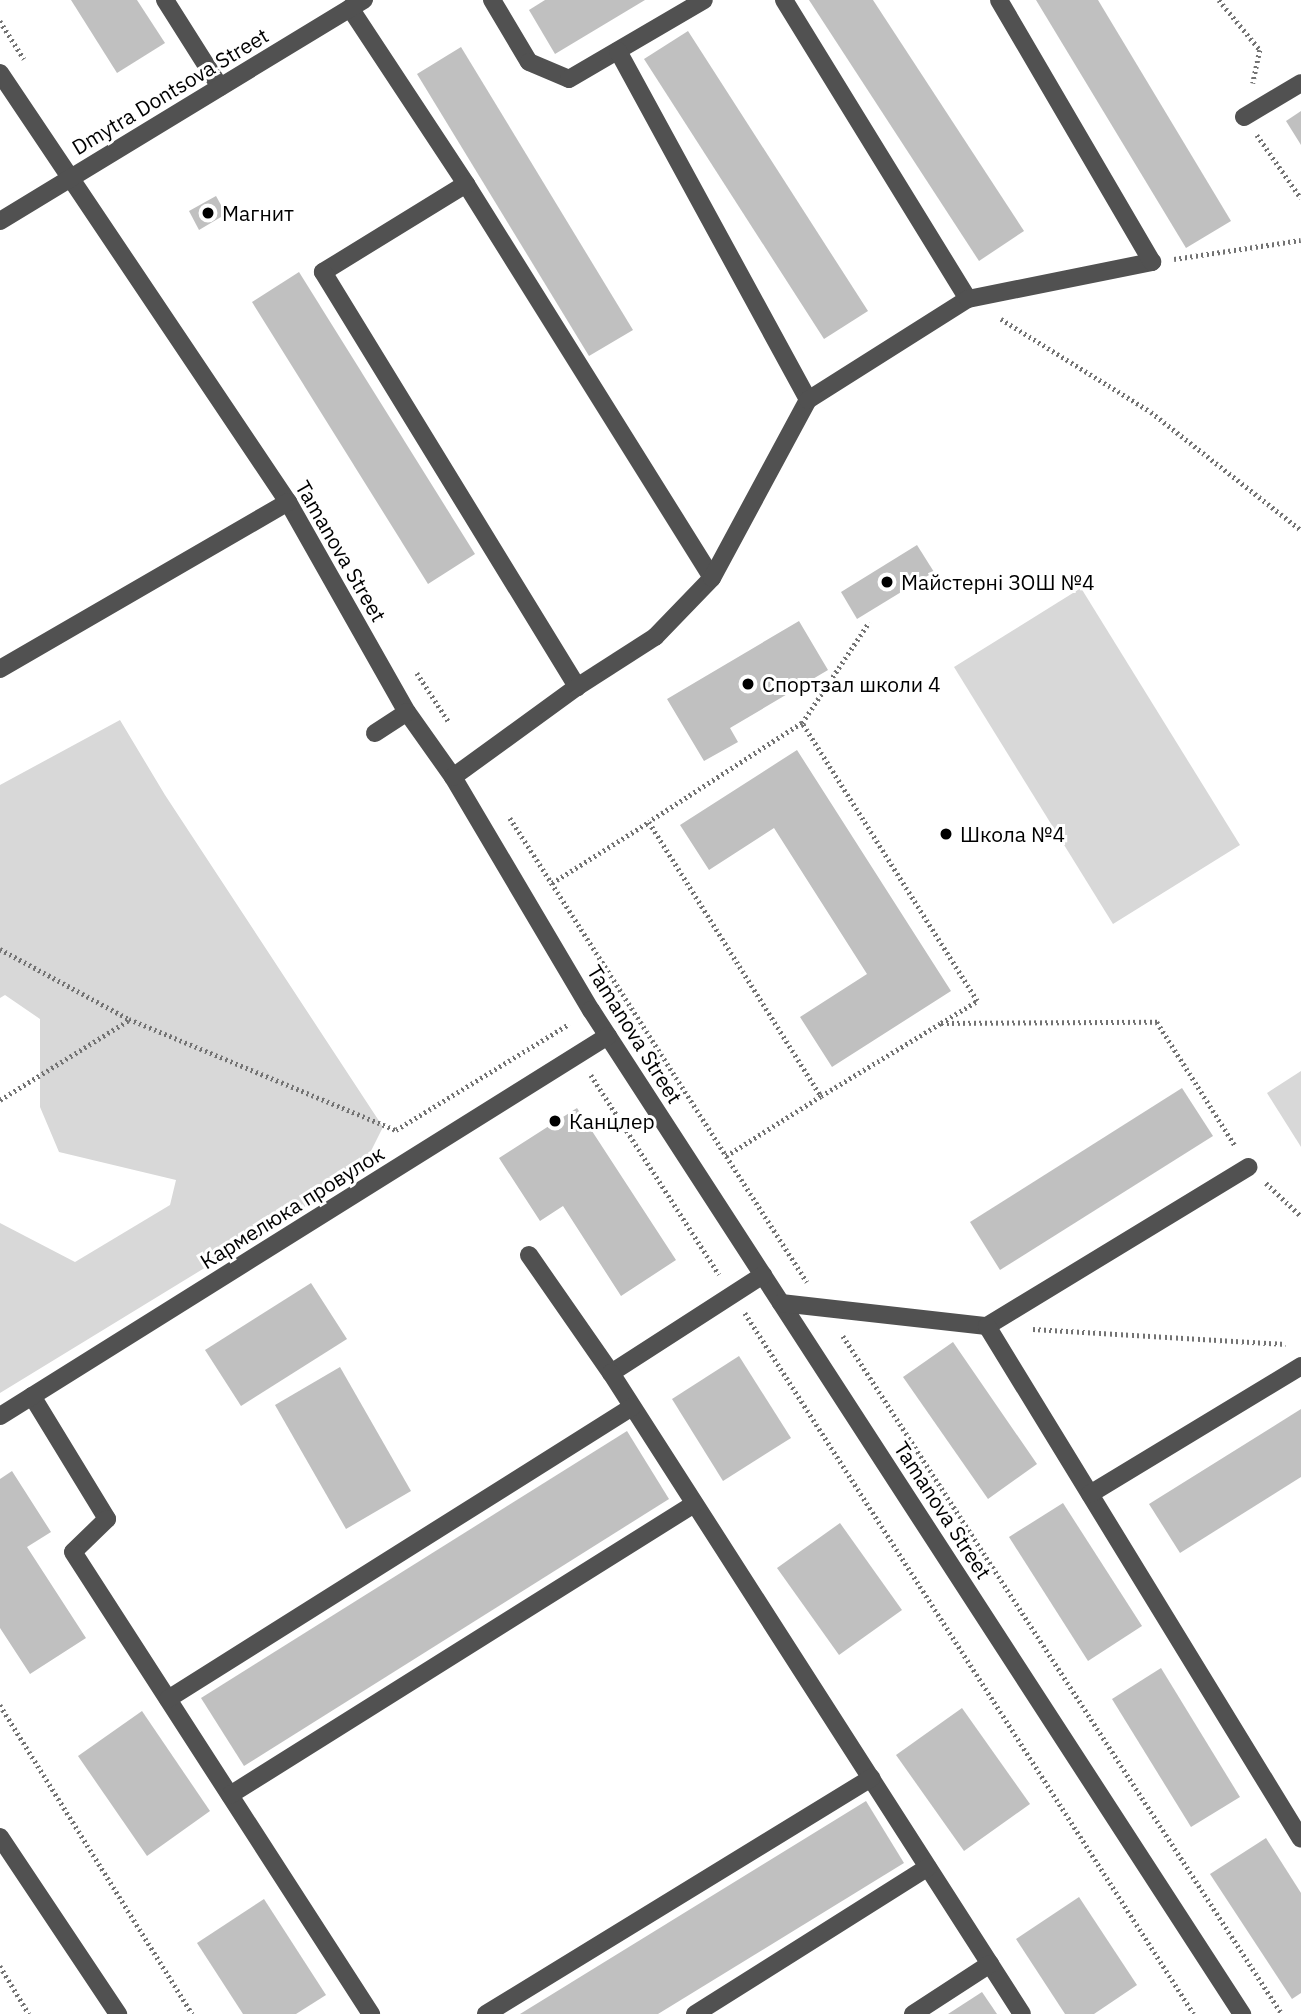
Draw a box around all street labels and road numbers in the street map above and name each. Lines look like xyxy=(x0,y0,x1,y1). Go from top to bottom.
street label: Dmytra Dontsova Street xyxy=(67,22,273,160)
street label: Tamanova Street xyxy=(290,476,392,626)
street label: Tamanova Street xyxy=(582,960,688,1108)
street label: Кармелюка провулок xyxy=(195,1140,389,1274)
street label: Tamanova Street xyxy=(889,1437,997,1583)

